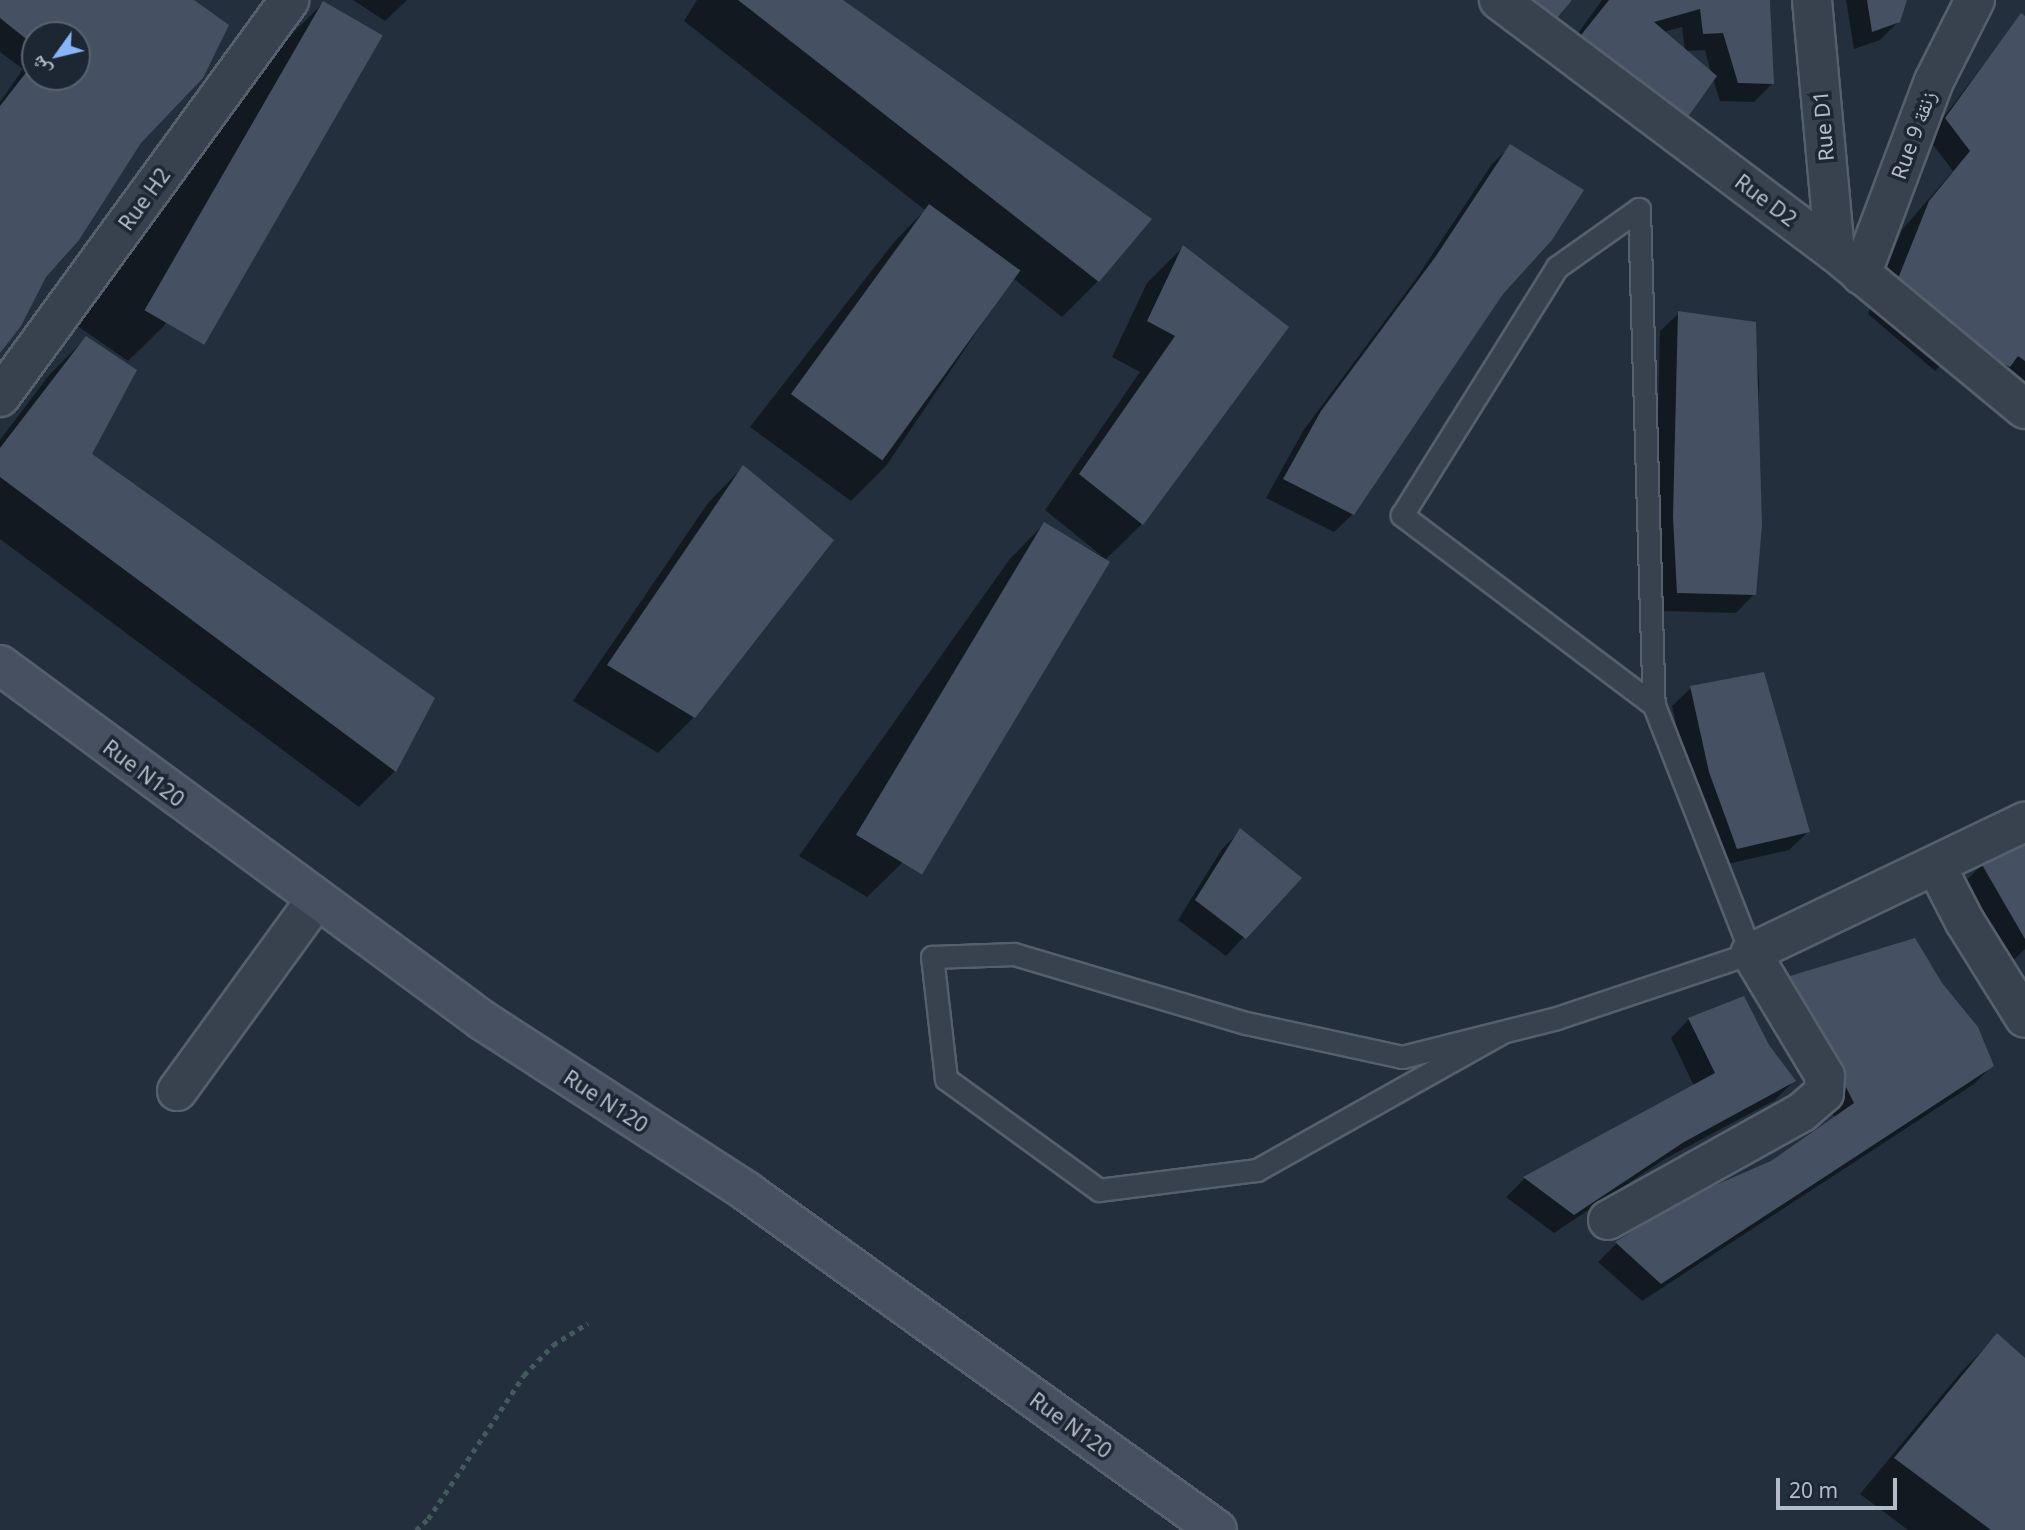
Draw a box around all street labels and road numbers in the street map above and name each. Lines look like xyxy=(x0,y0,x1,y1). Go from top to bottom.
street label: Rue 9 زنقة xyxy=(1885,87,1941,183)
street label: Rue D1 xyxy=(1807,90,1839,162)
street label: Rue H2 xyxy=(113,163,175,235)
street label: Rue D2 xyxy=(1730,169,1802,231)
street label: Rue N120 xyxy=(98,734,190,812)
street label: Rue N120 xyxy=(559,1064,653,1138)
street label: Rue N120 xyxy=(1025,1387,1117,1463)

